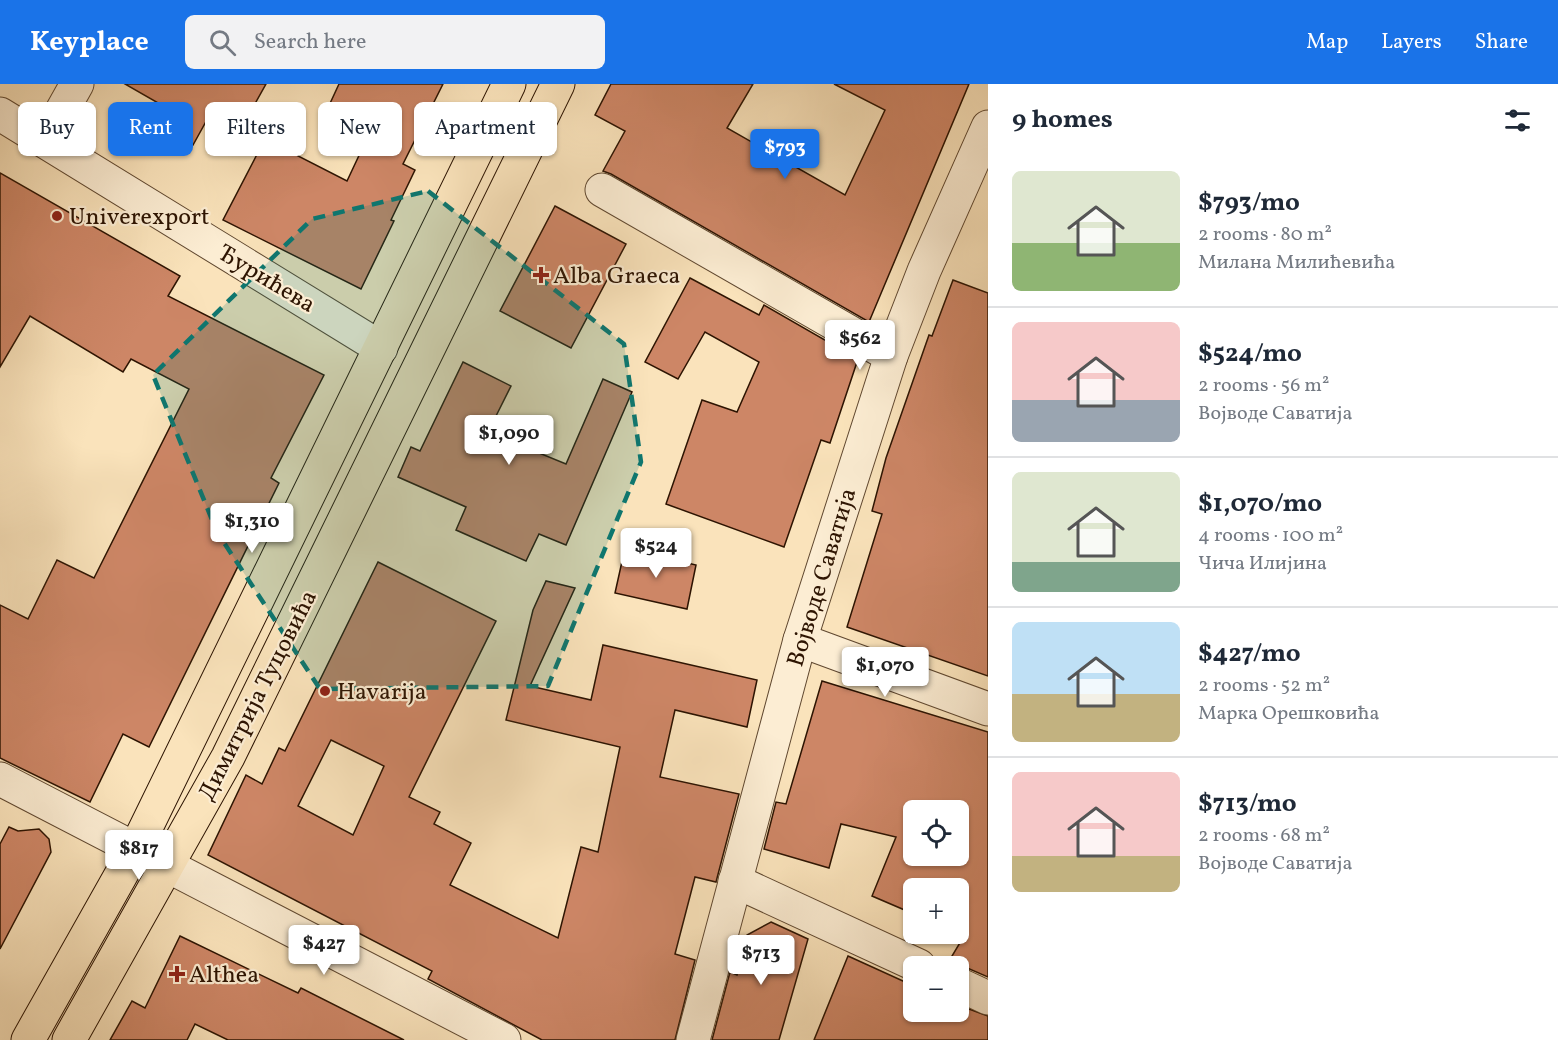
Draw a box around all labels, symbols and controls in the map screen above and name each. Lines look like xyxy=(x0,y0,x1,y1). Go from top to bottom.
search box xyxy=(185,15,605,69)
text: Keyplace xyxy=(30,23,149,62)
icon: search xyxy=(206,26,239,59)
text: Search here xyxy=(254,27,366,58)
text: Map xyxy=(1306,28,1348,57)
text: Layers xyxy=(1381,28,1442,57)
text: Share xyxy=(1475,28,1528,57)
chip: Buy xyxy=(18,102,96,156)
chip: Rent xyxy=(108,102,193,156)
chip: Filters xyxy=(205,102,306,156)
chip: New xyxy=(318,102,402,156)
chip: Apartment xyxy=(414,102,557,156)
text: 9 homes xyxy=(1012,102,1113,138)
icon: filters xyxy=(1501,104,1534,137)
pin: $793 xyxy=(749,129,821,180)
text: $793 xyxy=(764,134,806,162)
text: $793/mo xyxy=(1198,185,1300,221)
icon: home xyxy=(1060,195,1132,267)
place label: Univerexport xyxy=(69,201,210,235)
marker: Univerexport xyxy=(50,209,64,223)
text: 2 rooms · 80 m² xyxy=(1198,221,1332,249)
street label: Ђурићева xyxy=(211,237,321,322)
text: Милана Милићевића xyxy=(1198,249,1395,277)
place label: Alba Graeca xyxy=(553,260,681,294)
marker: Alba Graeca xyxy=(534,268,548,282)
pin: $562 xyxy=(824,320,896,371)
text: $562 xyxy=(839,325,881,353)
text: $524/mo xyxy=(1198,336,1302,372)
icon: home xyxy=(1060,346,1132,418)
text: 2 rooms · 56 m² xyxy=(1198,372,1329,400)
text: Војводе Саватија xyxy=(1198,400,1352,428)
pin: $1,090 xyxy=(460,415,558,466)
text: $1,090 xyxy=(479,420,539,448)
street label: Војводе Саватија xyxy=(780,484,866,671)
text: $1,070/mo xyxy=(1198,486,1322,522)
icon: home xyxy=(1060,496,1132,568)
pin: $1,310 xyxy=(203,503,301,554)
text: $1,310 xyxy=(224,508,280,536)
text: 4 rooms · 100 m² xyxy=(1198,522,1343,550)
pin: $524 xyxy=(620,528,692,579)
text: $524 xyxy=(634,533,678,561)
text: Чича Илијина xyxy=(1198,550,1327,578)
street label: Димитрија Туцовића xyxy=(191,585,327,807)
text: $427/mo xyxy=(1198,636,1301,672)
icon: home xyxy=(1060,646,1132,718)
pin: $1,070 xyxy=(836,647,934,698)
text: $1,070 xyxy=(856,652,914,680)
text: 2 rooms · 52 m² xyxy=(1198,672,1330,700)
place label: Havarija xyxy=(337,676,427,710)
marker: Havarija xyxy=(318,684,332,698)
text: Марка Орешковића xyxy=(1198,700,1379,728)
text: $713/mo xyxy=(1198,786,1297,822)
icon: home xyxy=(1060,796,1132,868)
map controls xyxy=(903,800,969,1022)
button: locate xyxy=(903,800,969,866)
text: 2 rooms · 68 m² xyxy=(1198,822,1330,850)
pin: $817 xyxy=(103,830,175,881)
text: $817 xyxy=(119,835,159,863)
text: Војводе Саватија xyxy=(1198,850,1352,878)
button: + xyxy=(903,878,969,944)
pin: $427 xyxy=(288,925,360,976)
text: $427 xyxy=(302,930,346,958)
pin: $713 xyxy=(725,935,797,986)
text: $713 xyxy=(742,940,780,968)
button: − xyxy=(903,956,969,1022)
place label: Althea xyxy=(189,959,259,993)
marker: Althea xyxy=(170,967,184,981)

